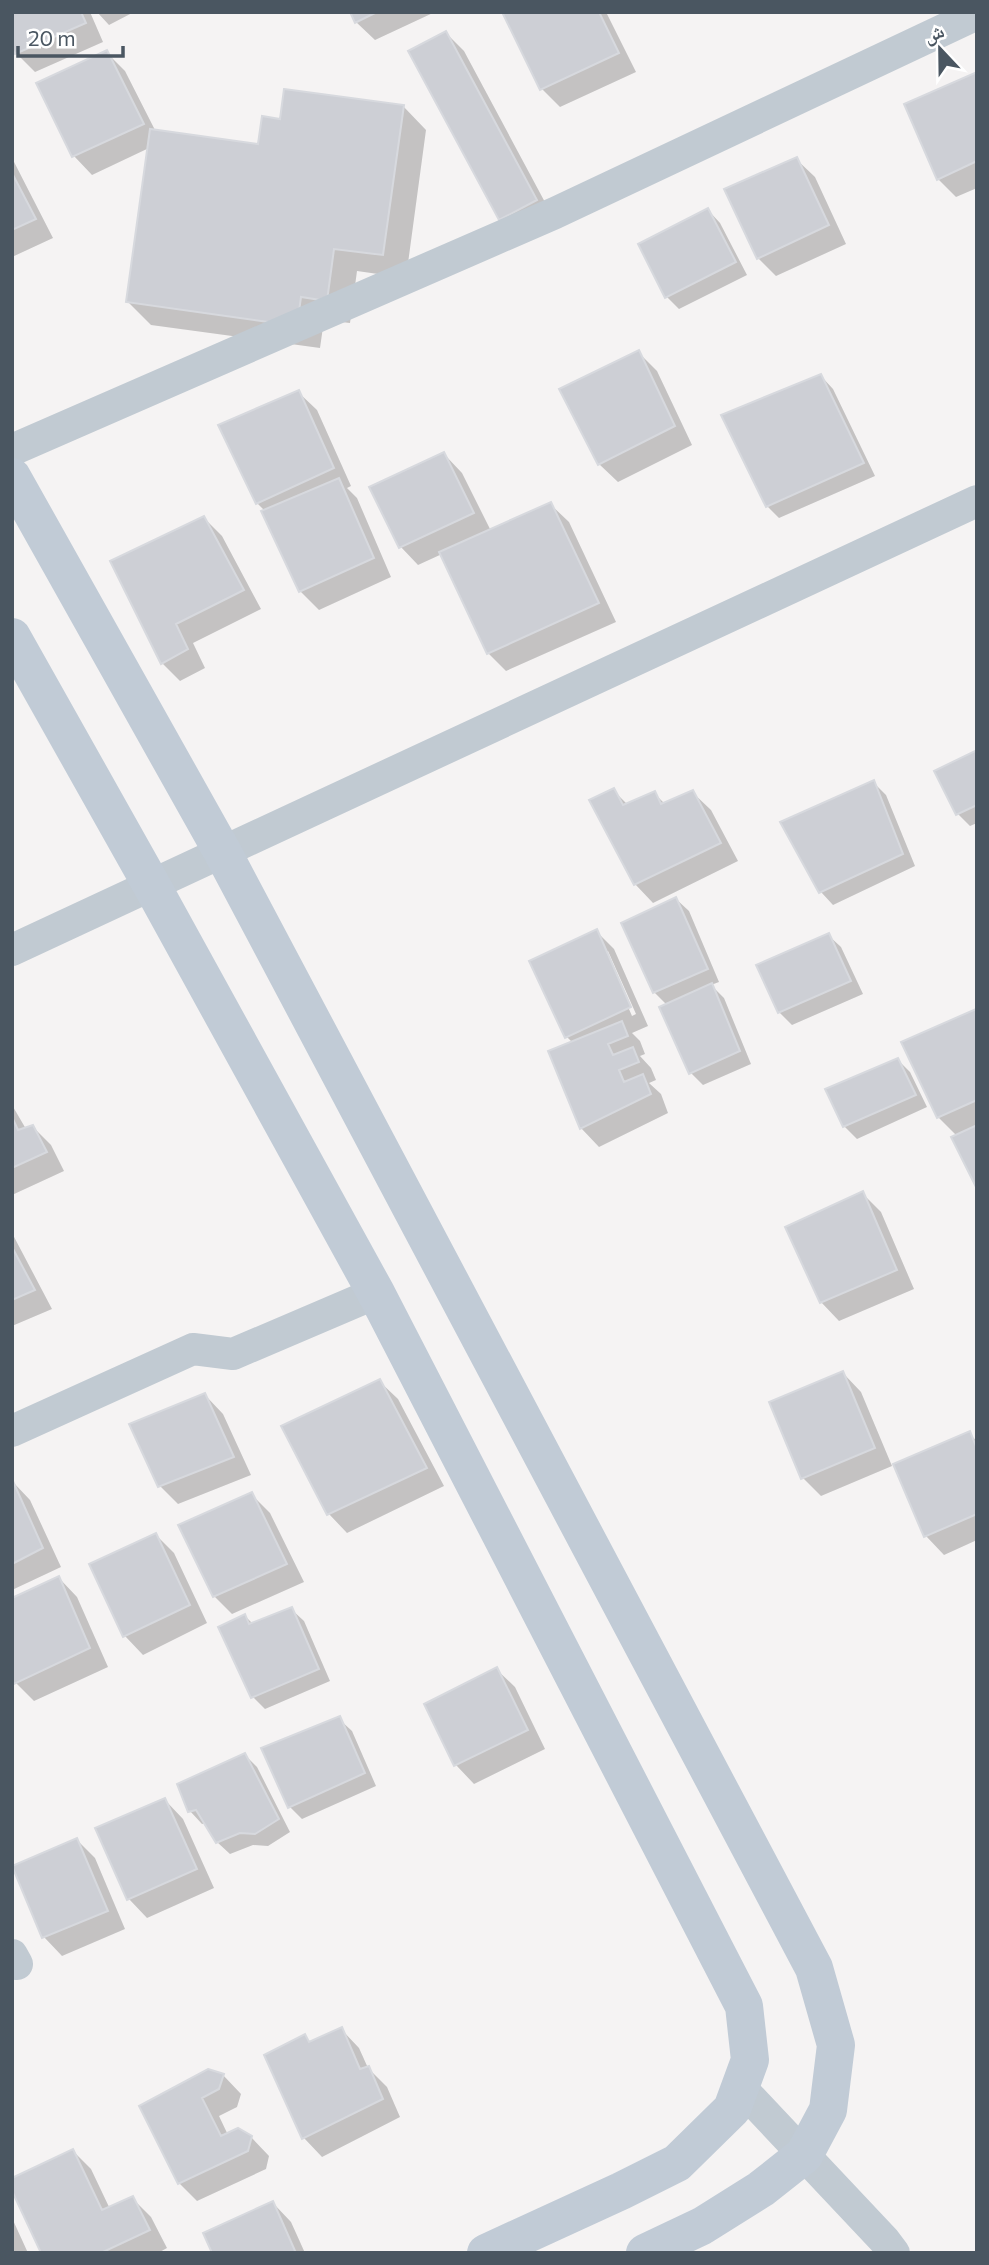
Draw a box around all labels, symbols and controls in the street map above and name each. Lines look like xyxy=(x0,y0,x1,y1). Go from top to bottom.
scale bar xyxy=(18,14,122,58)
north arrow xyxy=(905,14,975,84)
text: ش xyxy=(920,18,947,48)
text: 20 m xyxy=(28,25,76,50)

